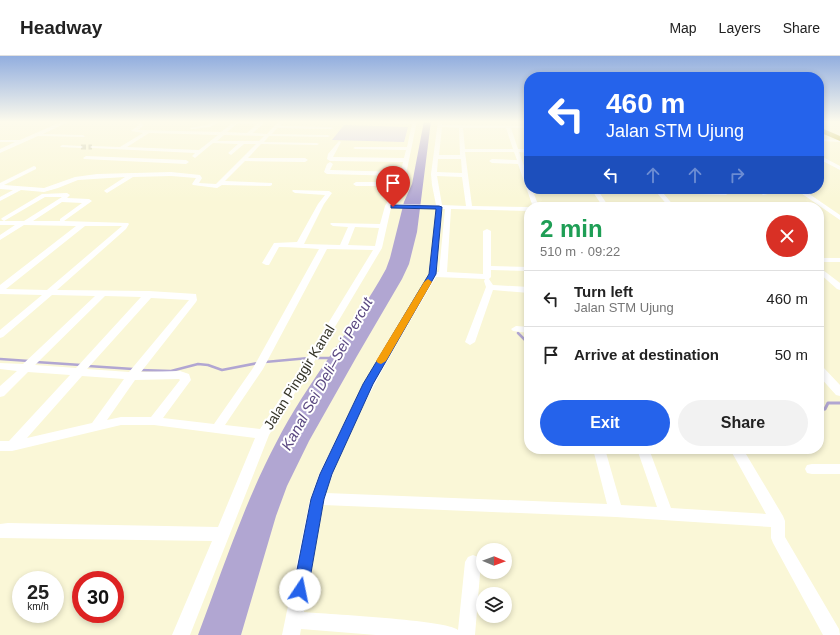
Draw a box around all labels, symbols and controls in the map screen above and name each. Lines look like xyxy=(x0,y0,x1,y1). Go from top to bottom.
text: Headway xyxy=(20,17,102,38)
text: Map xyxy=(669,20,697,36)
text: Layers xyxy=(719,20,761,36)
text: Share xyxy=(783,20,820,36)
icon: left xyxy=(540,88,592,140)
text: 460 m xyxy=(606,88,685,119)
text: Jalan STM Ujung xyxy=(606,121,744,141)
icon: left xyxy=(600,164,622,186)
icon: ahead xyxy=(642,164,664,186)
icon: ahead xyxy=(684,164,706,186)
icon: right xyxy=(726,164,748,186)
pin xyxy=(376,166,410,207)
icon: arrive xyxy=(382,172,404,194)
text: 2 min xyxy=(540,215,603,242)
button: close xyxy=(766,215,808,257)
text: 510 m · 09:22 xyxy=(540,244,620,259)
text: Turn left xyxy=(574,283,633,300)
icon: left xyxy=(540,288,562,310)
text: 460 m xyxy=(766,290,808,307)
water label: Kanal Sei Deli–Sei Percut xyxy=(277,294,376,453)
text: Jalan STM Ujung xyxy=(574,300,674,315)
street label: Jalan Pinggir Kanal xyxy=(260,322,338,432)
icon: arrive xyxy=(540,344,562,366)
text: Arrive at destination xyxy=(574,346,719,363)
text: 50 m xyxy=(775,346,808,363)
button: Exit xyxy=(540,400,670,446)
button: Share xyxy=(678,400,808,446)
north arrow xyxy=(476,543,512,579)
map controls xyxy=(476,543,512,623)
position arrow xyxy=(279,569,321,611)
speed limit sign: 30 xyxy=(72,571,124,623)
text: 25 xyxy=(27,581,49,603)
button: layers xyxy=(476,587,512,623)
text: km/h xyxy=(27,601,49,612)

